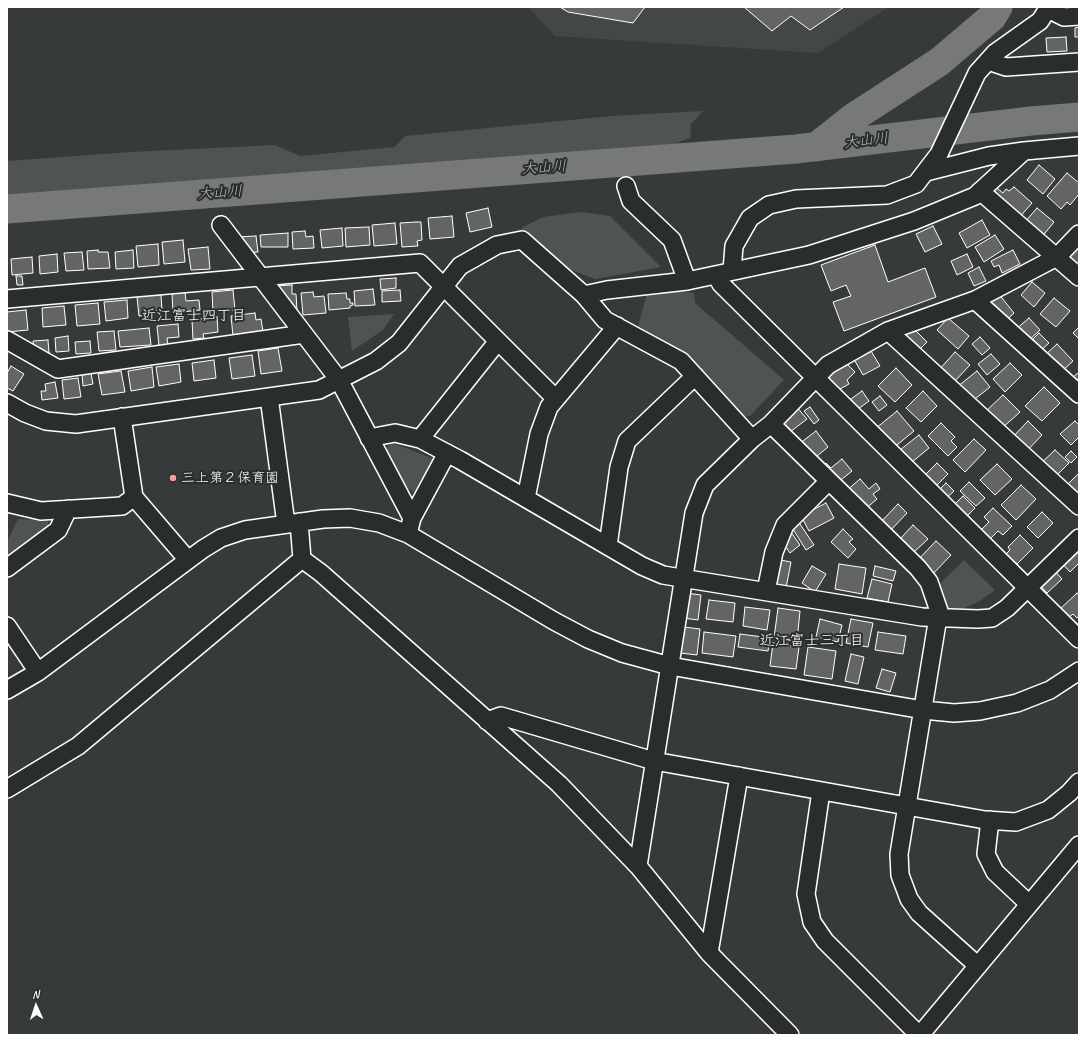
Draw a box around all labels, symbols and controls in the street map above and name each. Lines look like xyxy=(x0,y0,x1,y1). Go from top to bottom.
water label: 大山川 xyxy=(843,129,889,153)
water label: 大山川 xyxy=(521,157,567,179)
water label: 大山川 xyxy=(197,182,243,204)
district label: 近江富士四丁目 xyxy=(142,307,246,325)
place label: 三上第２保育園 xyxy=(181,470,279,486)
marker: 三上第２保育園 xyxy=(168,473,178,483)
district label: 近江富士三丁目 xyxy=(760,632,864,650)
north arrow xyxy=(16,986,56,1026)
text: N xyxy=(32,987,39,1001)

